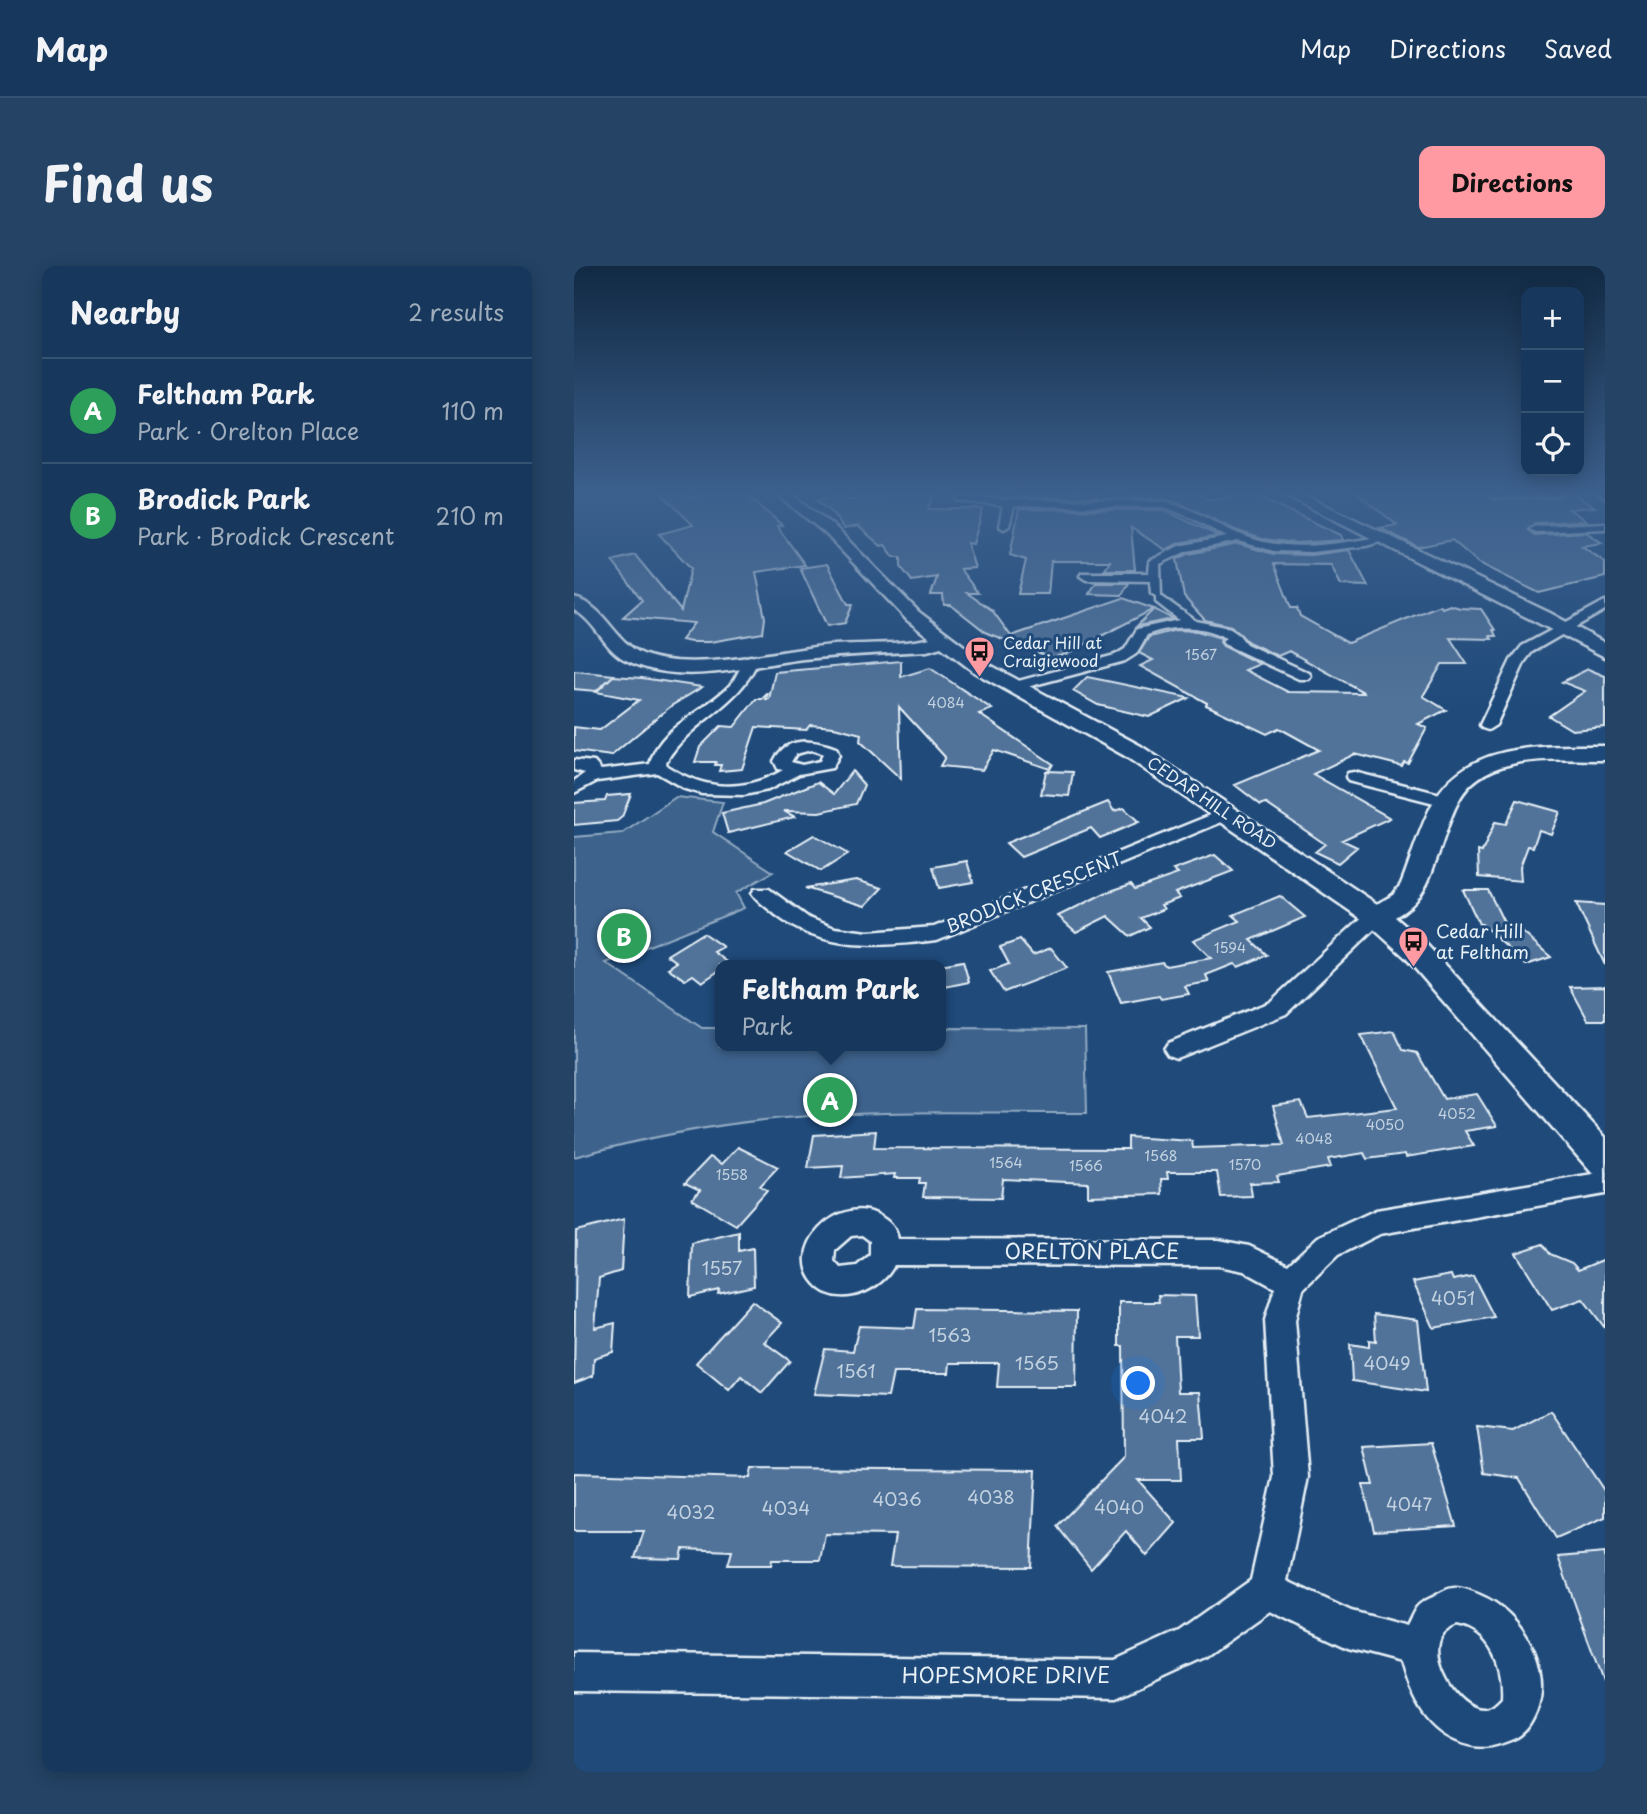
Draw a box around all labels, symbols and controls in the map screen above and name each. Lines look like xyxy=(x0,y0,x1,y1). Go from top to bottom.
text: Map xyxy=(35,23,108,73)
text: Map xyxy=(1300,30,1351,66)
text: Directions xyxy=(1389,30,1506,66)
text: Saved xyxy=(1544,30,1612,66)
text: Find us xyxy=(42,145,213,219)
button: Directions xyxy=(1419,146,1605,218)
map controls xyxy=(1521,287,1584,476)
button: + xyxy=(1521,287,1584,350)
text: Nearby xyxy=(70,289,180,334)
text: 2 results xyxy=(408,294,504,329)
button: − xyxy=(1521,350,1584,413)
text: Feltham Park xyxy=(137,374,315,413)
text: A xyxy=(84,393,102,428)
text: 110 m xyxy=(442,393,504,428)
text: Park · Orelton Place xyxy=(137,413,359,448)
button: locate xyxy=(1521,413,1584,476)
text: Brodick Park xyxy=(137,479,310,518)
text: B xyxy=(85,498,101,533)
text: 210 m xyxy=(436,498,504,533)
text: Park · Brodick Crescent xyxy=(137,518,394,553)
place label: Cedar Hill at Craigiewood xyxy=(1003,630,1102,672)
bus stop icon: Cedar Hill at Craigiewood xyxy=(963,635,997,679)
house number: 1567 xyxy=(1185,644,1217,665)
house number: 4084 xyxy=(927,692,965,713)
street label: CEDAR HILL ROAD xyxy=(1143,750,1282,854)
street label: BRODICK CRESCENT xyxy=(941,844,1126,939)
pin: B xyxy=(601,910,647,962)
place label: Cedar Hill at Feltham xyxy=(1436,917,1529,965)
bus stop icon: Cedar Hill at Feltham xyxy=(1396,925,1430,969)
house number: 1594 xyxy=(1214,937,1246,958)
popup xyxy=(715,960,946,1051)
text: Feltham Park xyxy=(742,969,919,1008)
text: Park xyxy=(742,1008,793,1043)
pin: A xyxy=(807,1074,853,1126)
house number: 4052 xyxy=(1438,1103,1476,1124)
house number: 4050 xyxy=(1366,1114,1404,1135)
house number: 4048 xyxy=(1295,1128,1333,1149)
house number: 1568 xyxy=(1145,1145,1177,1166)
house number: 1564 xyxy=(989,1152,1023,1173)
house number: 1570 xyxy=(1229,1154,1261,1175)
house number: 1566 xyxy=(1069,1155,1103,1176)
house number: 1558 xyxy=(716,1164,748,1185)
street label: ORELTON PLACE xyxy=(1004,1234,1180,1266)
house number: 1557 xyxy=(702,1254,742,1281)
house number: 4051 xyxy=(1431,1284,1475,1311)
house number: 1563 xyxy=(928,1321,972,1348)
house number: 1565 xyxy=(1015,1349,1059,1376)
house number: 4049 xyxy=(1363,1349,1411,1376)
house number: 1561 xyxy=(837,1357,876,1384)
your location xyxy=(1121,1366,1155,1400)
house number: 4042 xyxy=(1139,1402,1187,1429)
house number: 4038 xyxy=(967,1483,1015,1510)
house number: 4036 xyxy=(872,1485,922,1512)
house number: 4047 xyxy=(1386,1490,1433,1517)
house number: 4040 xyxy=(1094,1493,1144,1520)
house number: 4034 xyxy=(762,1494,810,1521)
house number: 4032 xyxy=(667,1498,715,1525)
street label: HOPESMORE DRIVE xyxy=(902,1658,1110,1690)

